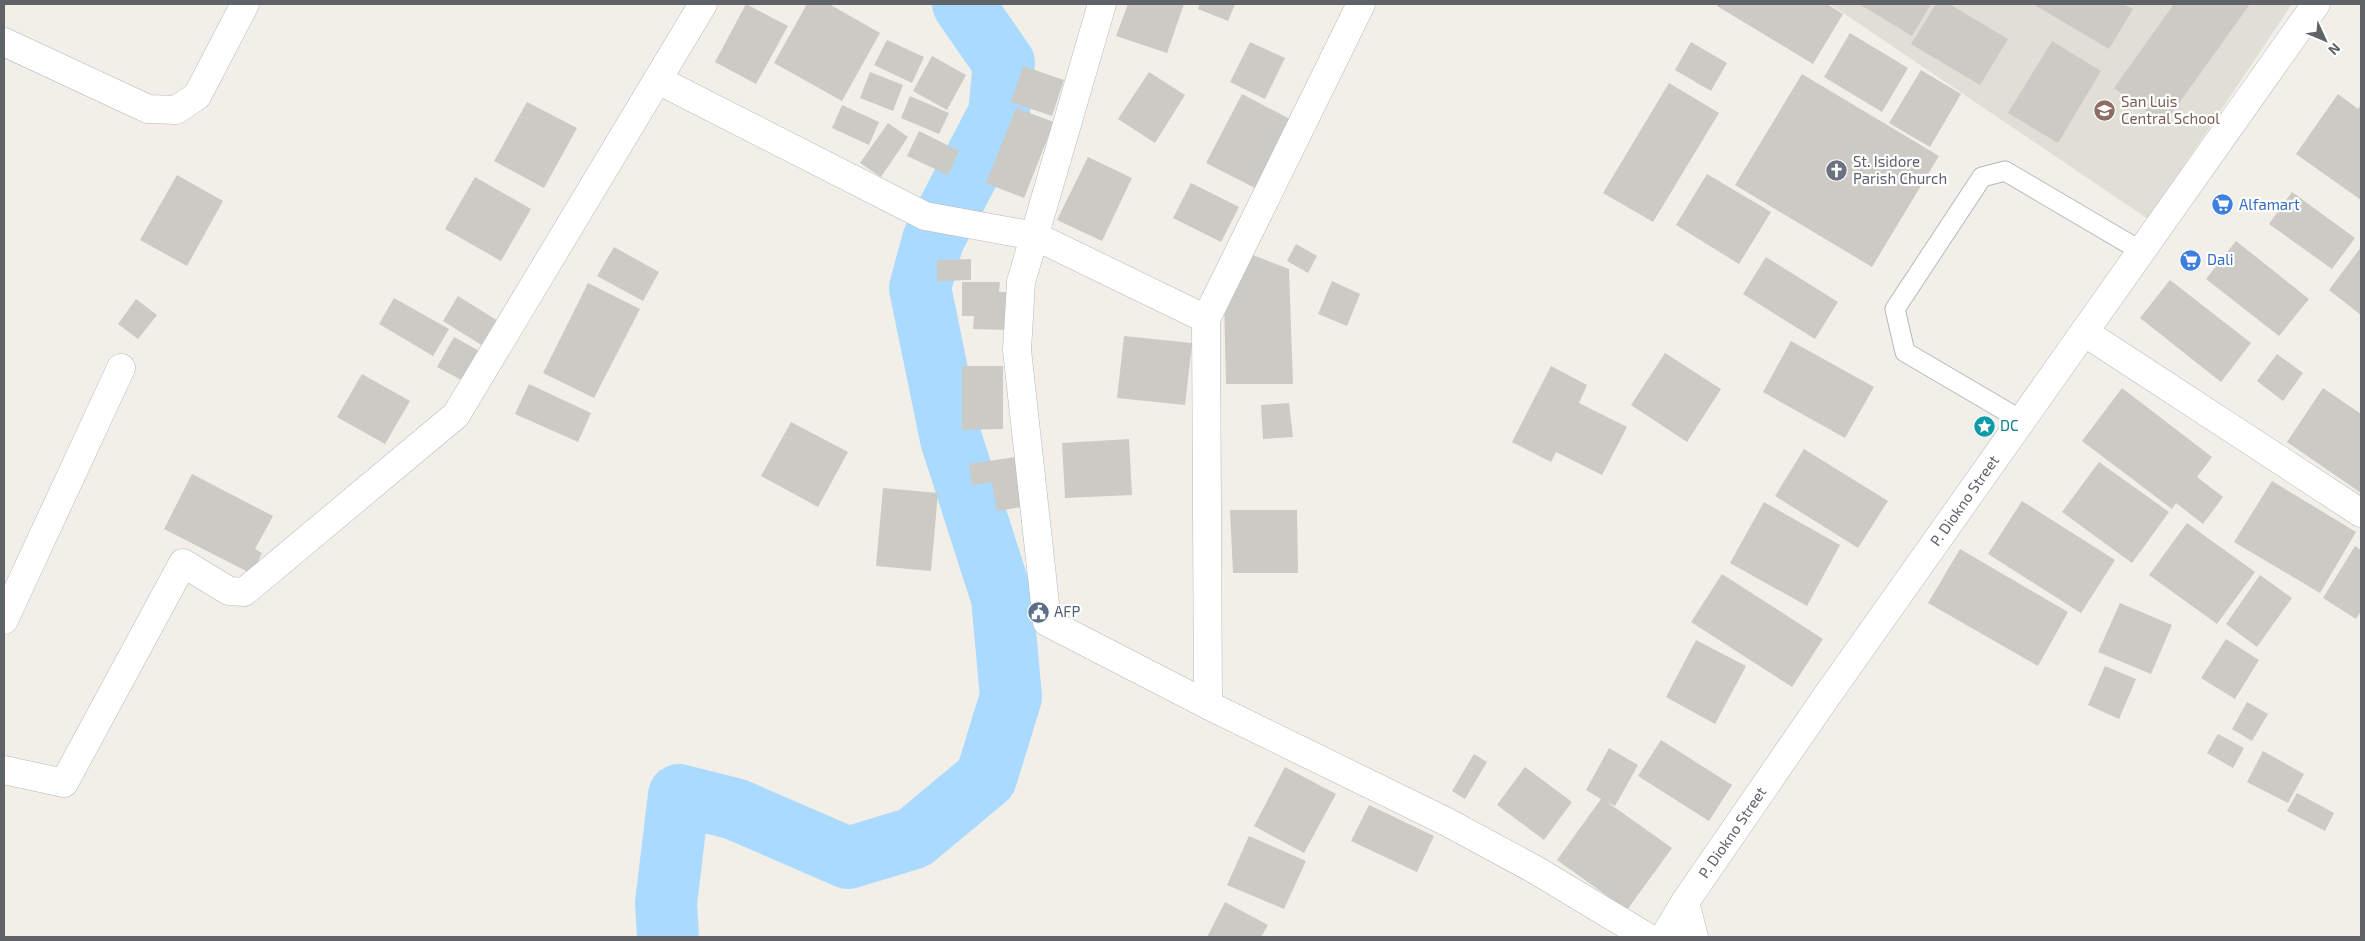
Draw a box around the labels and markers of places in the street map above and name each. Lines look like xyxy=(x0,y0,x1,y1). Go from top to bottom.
place label: San Luis Central School xyxy=(2121,92,2220,127)
school or university icon: San Luis Central School xyxy=(2093,99,2117,123)
place label: St. Isidore Parish Church xyxy=(1853,152,1947,187)
church icon: St. Isidore Parish Church xyxy=(1825,159,1849,183)
supermarket icon: Alfamart xyxy=(2211,193,2235,217)
place label: Alfamart xyxy=(2239,195,2300,213)
supermarket icon: Dali xyxy=(2179,248,2203,272)
place label: Dali xyxy=(2207,250,2233,268)
place icon: DC xyxy=(1972,414,1996,438)
place label: DC xyxy=(2000,416,2019,434)
public building icon: AFP xyxy=(1026,600,1050,624)
place label: AFP xyxy=(1054,602,1080,620)

